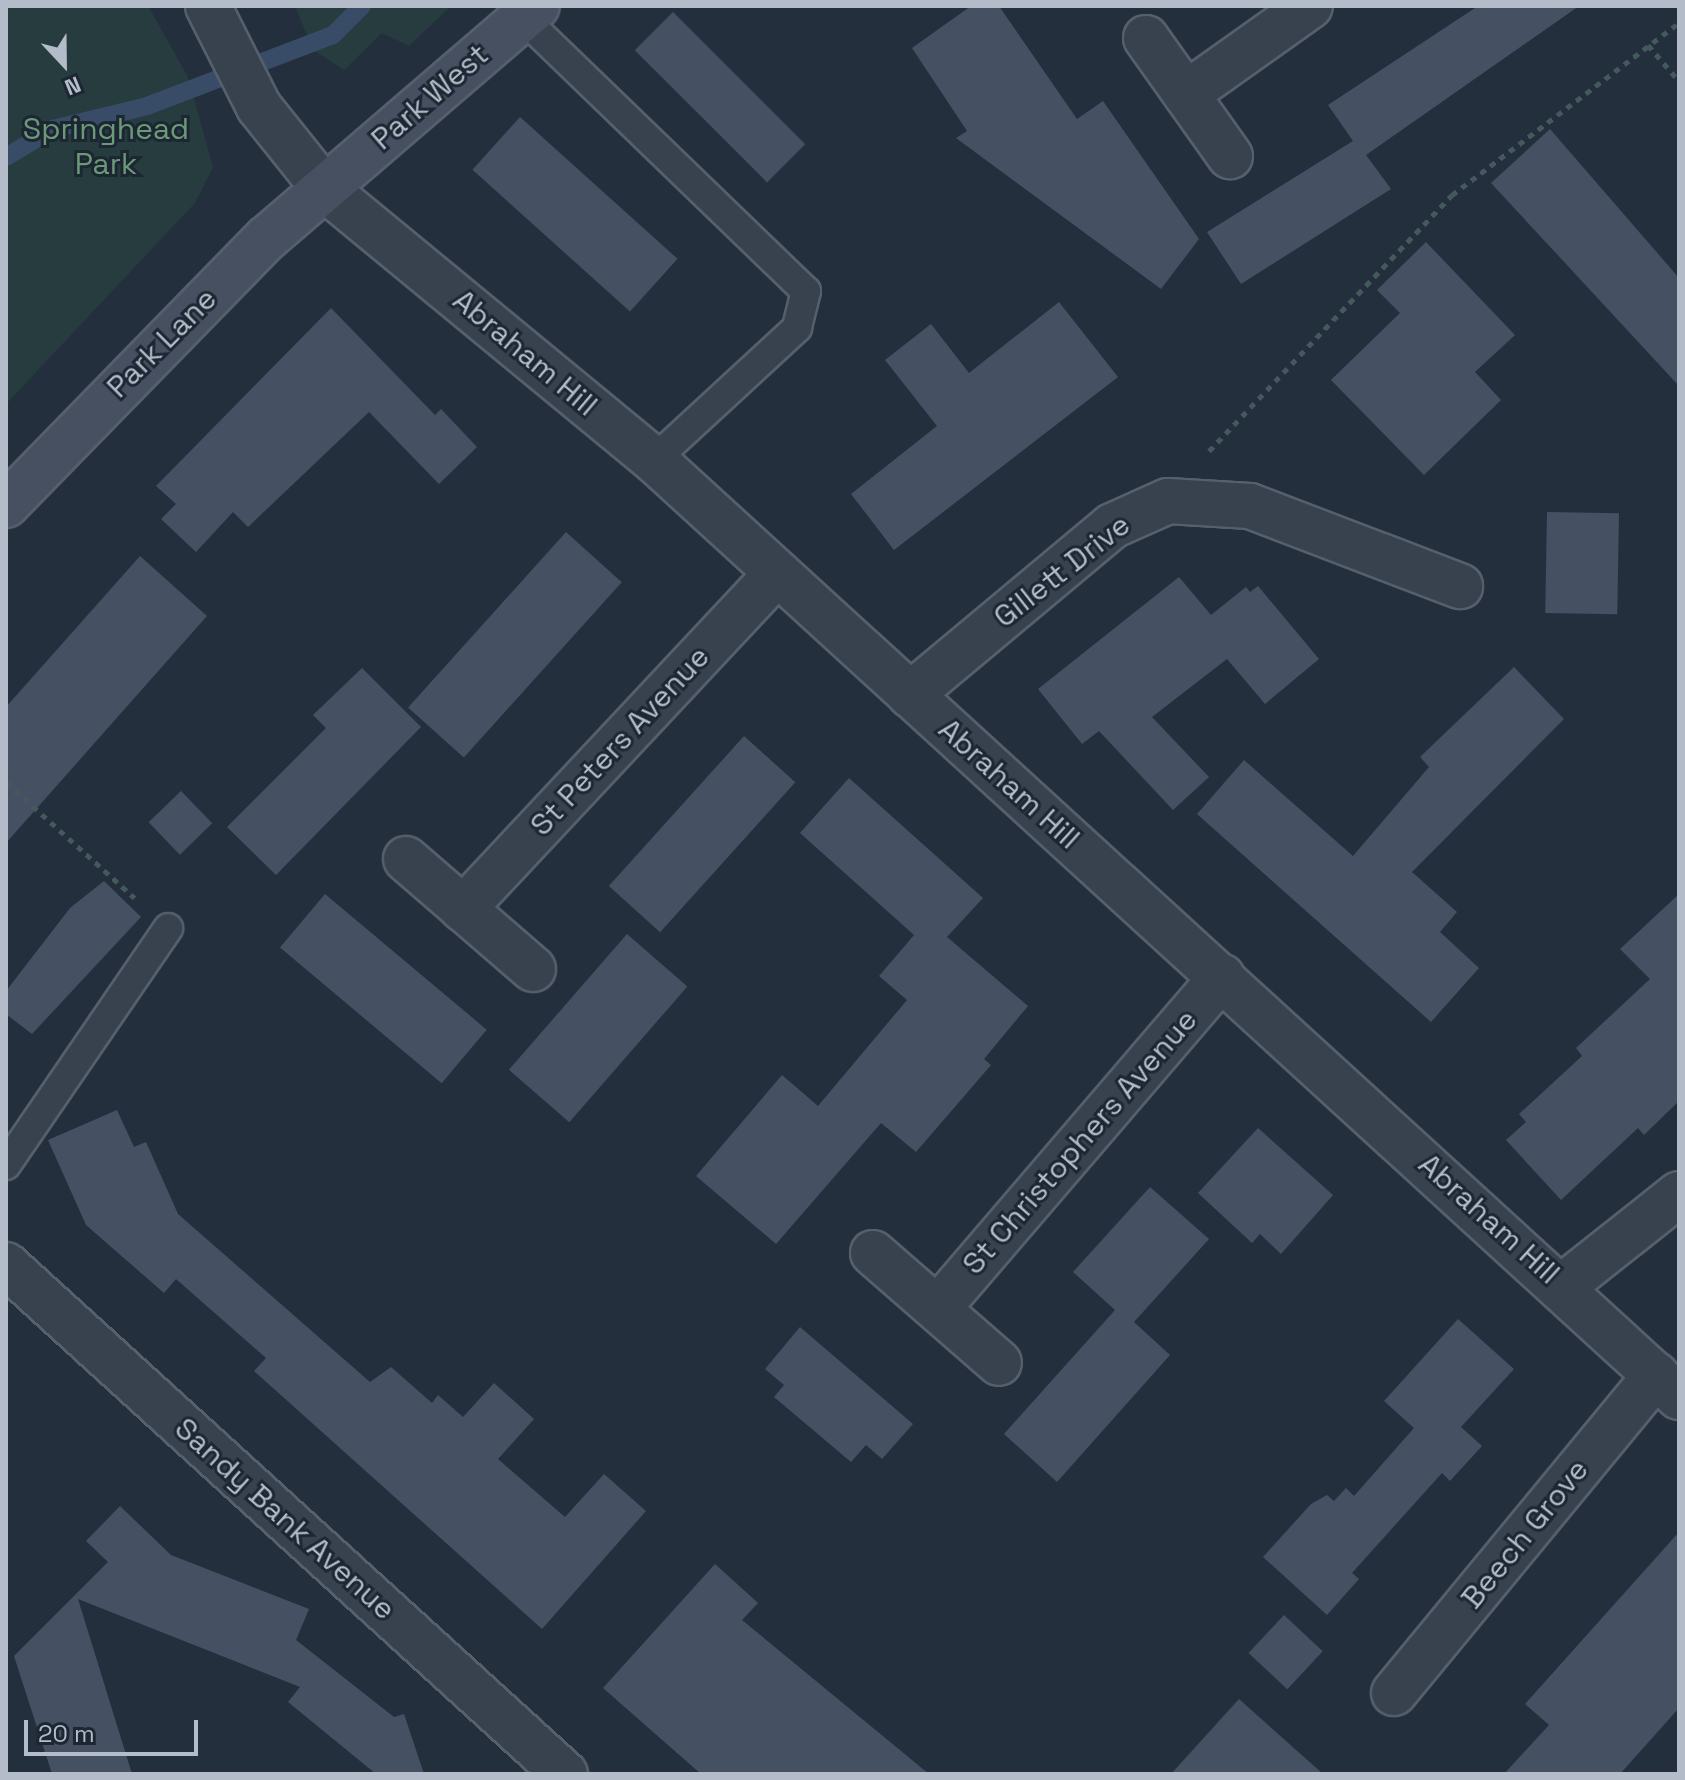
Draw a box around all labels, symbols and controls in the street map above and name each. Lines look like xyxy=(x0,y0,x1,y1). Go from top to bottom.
north arrow xyxy=(24,24,104,104)
street label: Park West xyxy=(364,37,496,157)
text: N xyxy=(61,71,85,102)
park label: Springhead Park xyxy=(23,111,189,182)
street label: Park Lane xyxy=(100,281,224,405)
street label: Abraham Hill xyxy=(446,282,604,424)
street label: Gillett Drive xyxy=(987,507,1137,635)
street label: St Peters Avenue xyxy=(523,639,717,843)
street label: Abraham Hill xyxy=(931,711,1087,857)
street label: St Christophers Avenue xyxy=(955,1002,1205,1282)
street label: Abraham Hill xyxy=(1411,1146,1567,1292)
street label: Sandy Bank Avenue xyxy=(167,1410,403,1628)
street label: Beech Grove xyxy=(1454,1452,1596,1616)
scale bar xyxy=(28,1704,202,1754)
text: 20 m xyxy=(38,1718,95,1749)

